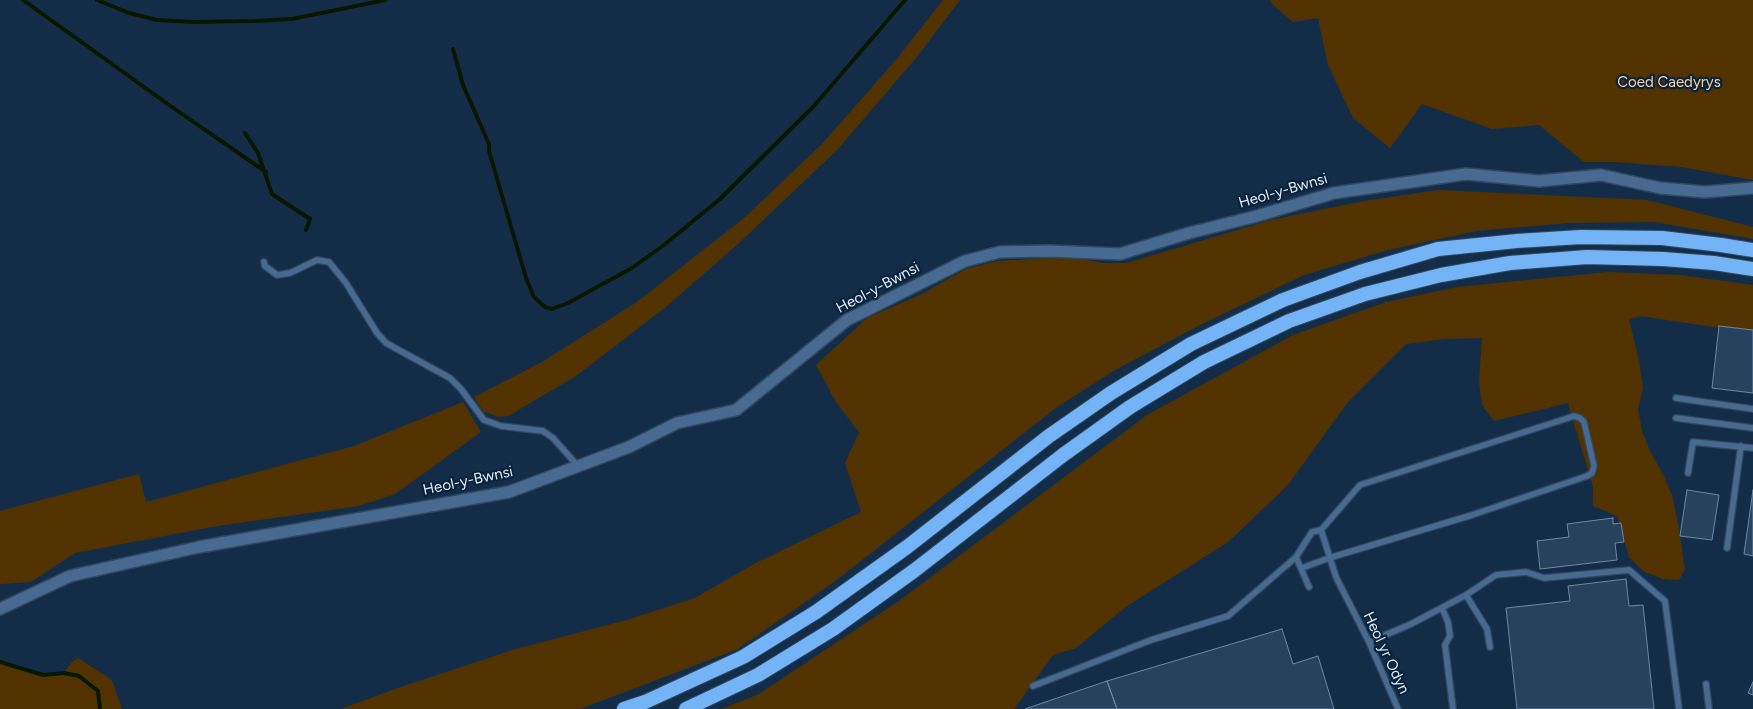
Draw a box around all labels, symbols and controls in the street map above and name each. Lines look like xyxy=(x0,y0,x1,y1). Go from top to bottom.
park label: Coed Caedyrys xyxy=(1617,74,1721,92)
street label: Heol-y-Bwnsi xyxy=(1236,170,1330,212)
street label: Heol-y-Bwnsi xyxy=(833,259,923,317)
street label: Heol-y-Bwnsi xyxy=(421,463,515,499)
street label: Heol yr Odyn xyxy=(1359,609,1413,697)

